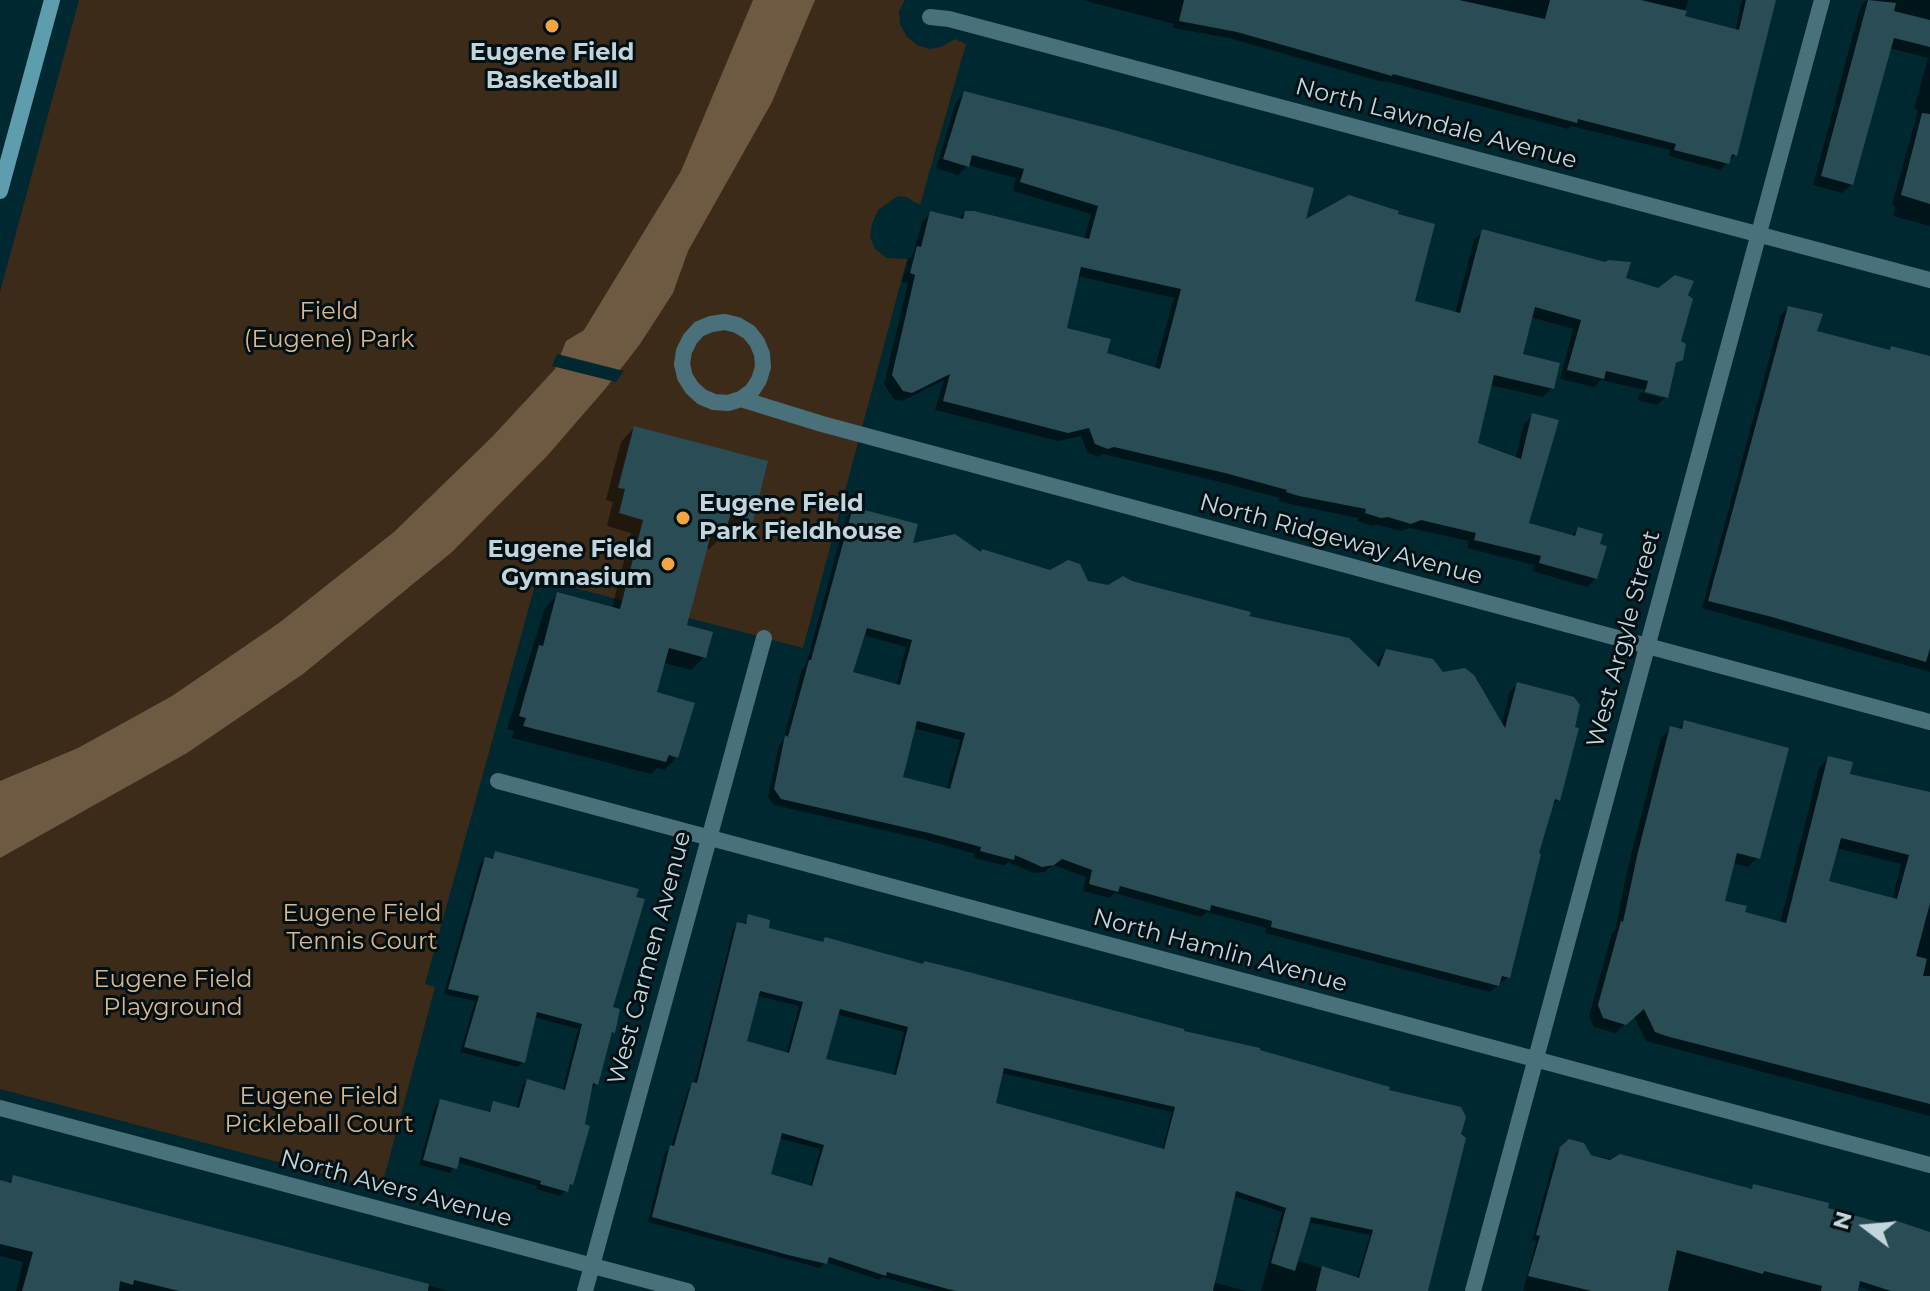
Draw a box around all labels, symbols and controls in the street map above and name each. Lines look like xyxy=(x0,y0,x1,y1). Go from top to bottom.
marker: Eugene Field Basketball xyxy=(543,17,561,35)
place label: Eugene Field Basketball xyxy=(470,39,634,95)
street label: North Lawndale Avenue xyxy=(1292,73,1580,175)
park label: Field (Eugene) Park xyxy=(244,298,414,354)
street label: North Ridgeway Avenue xyxy=(1196,488,1486,592)
place label: Eugene Field Park Fieldhouse xyxy=(699,490,902,546)
marker: Eugene Field Park Fieldhouse xyxy=(674,509,692,527)
street label: West Argyle Street xyxy=(1581,527,1667,751)
place label: Eugene Field Gymnasium xyxy=(487,536,652,592)
marker: Eugene Field Gymnasium xyxy=(659,555,677,573)
street label: West Carmen Avenue xyxy=(602,828,698,1088)
park label: Eugene Field Tennis Court xyxy=(283,900,441,956)
street label: North Hamlin Avenue xyxy=(1090,903,1350,999)
park label: Eugene Field Playground xyxy=(94,966,252,1022)
park label: Eugene Field Pickleball Court xyxy=(224,1083,414,1139)
street label: North Avers Avenue xyxy=(277,1144,515,1234)
north arrow xyxy=(1826,1187,1906,1267)
text: N xyxy=(1827,1208,1858,1233)

